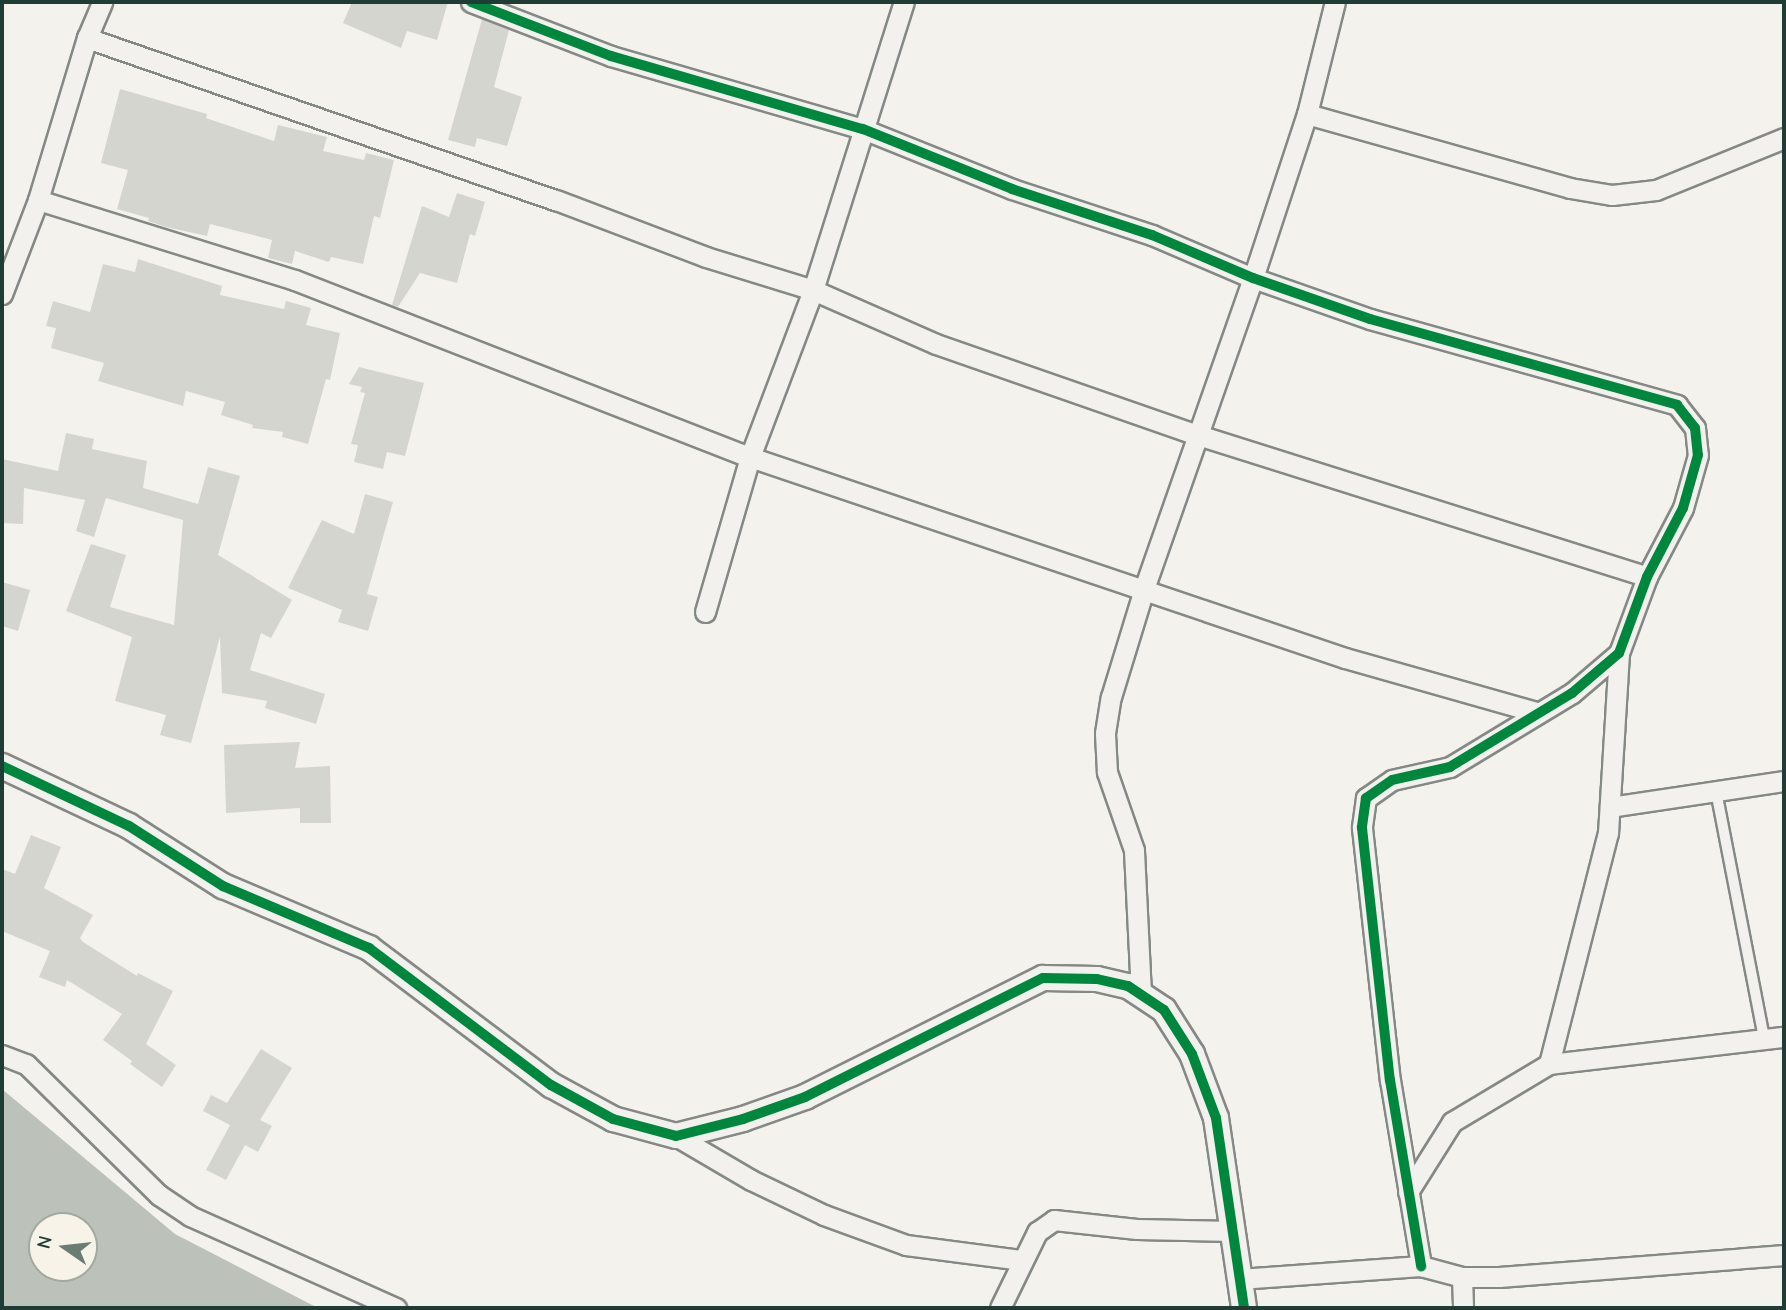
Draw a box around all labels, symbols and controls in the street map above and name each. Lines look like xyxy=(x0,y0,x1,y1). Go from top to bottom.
north arrow xyxy=(28,1212,98,1282)
text: N xyxy=(32,1234,57,1251)

